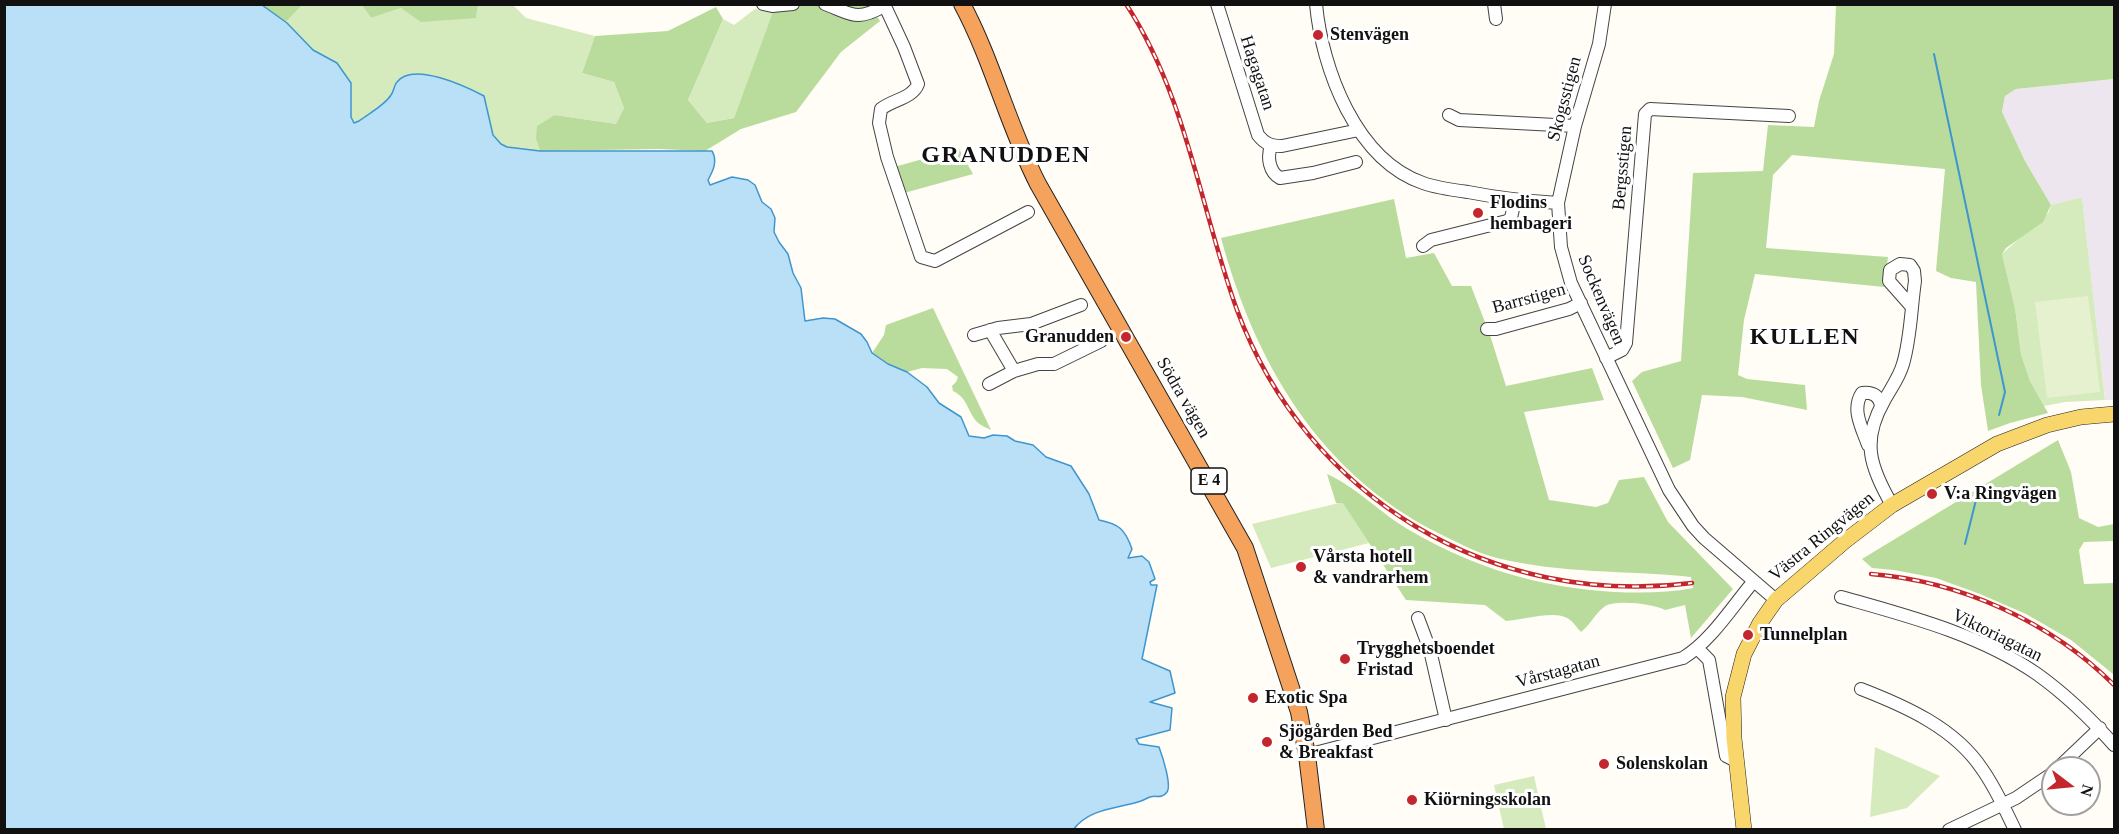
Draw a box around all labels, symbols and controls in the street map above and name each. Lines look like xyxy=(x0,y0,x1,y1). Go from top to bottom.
place label: Stenvägen xyxy=(1330,24,1409,46)
marker: Stenvägen xyxy=(1311,28,1325,42)
street label: Hagagatan xyxy=(1235,33,1279,113)
street label: Skogsstigen xyxy=(1543,54,1587,144)
street label: Bergsstigen xyxy=(1609,125,1637,211)
district label: GRANUDDEN xyxy=(921,142,1091,170)
place label: Flodins hembageri xyxy=(1490,192,1572,234)
marker: Flodins hembageri xyxy=(1471,206,1485,220)
street label: Sockenvägen xyxy=(1572,252,1630,348)
street label: Barrstigen xyxy=(1490,279,1568,319)
district label: KULLEN xyxy=(1750,324,1860,352)
place label: Granudden xyxy=(1025,326,1114,348)
marker: Granudden xyxy=(1119,330,1133,344)
street label: Södra vägen xyxy=(1151,354,1215,442)
road number: E 4 xyxy=(1191,468,1227,494)
place label: V:a Ringvägen xyxy=(1944,483,2057,505)
marker: V:a Ringvägen xyxy=(1925,487,1939,501)
street label: Västra Ringvägen xyxy=(1765,488,1879,586)
place label: Vårsta hotell & vandrarhem xyxy=(1313,546,1428,588)
marker: Vårsta hotell & vandrarhem xyxy=(1294,560,1308,574)
street label: Viktoriagatan xyxy=(1948,605,2046,667)
place label: Tunnelplan xyxy=(1760,624,1847,646)
marker: Tunnelplan xyxy=(1741,628,1755,642)
place label: Trygghetsboendet Fristad xyxy=(1357,638,1495,680)
street label: Vårstagatan xyxy=(1514,650,1602,694)
marker: Trygghetsboendet Fristad xyxy=(1338,652,1352,666)
place label: Exotic Spa xyxy=(1265,687,1348,709)
marker: Exotic Spa xyxy=(1246,691,1260,705)
place label: Sjögården Bed & Breakfast xyxy=(1279,721,1393,764)
marker: Sjögården Bed & Breakfast xyxy=(1260,735,1274,749)
place label: Solenskolan xyxy=(1616,753,1708,775)
north arrow xyxy=(2041,756,2101,816)
marker: Solenskolan xyxy=(1597,757,1611,771)
text: N xyxy=(2077,783,2097,798)
place label: Kiörningsskolan xyxy=(1424,789,1551,811)
marker: Kiörningsskolan xyxy=(1405,793,1419,807)

